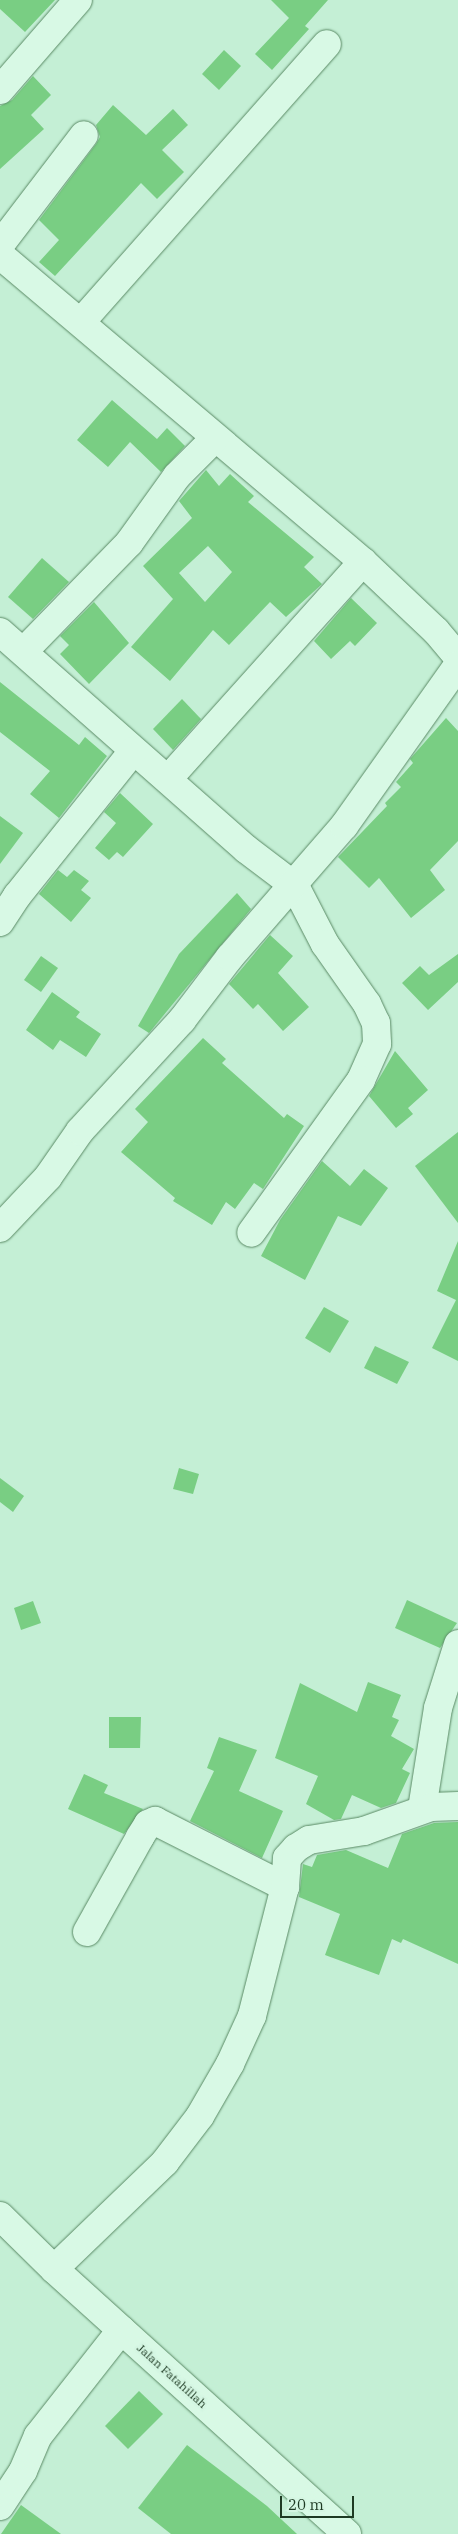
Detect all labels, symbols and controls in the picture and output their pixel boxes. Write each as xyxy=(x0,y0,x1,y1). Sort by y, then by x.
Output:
street label: Jalan Fatahillah xyxy=(134,2341,210,2411)
scale bar xyxy=(283,2486,357,2518)
text: 20 m xyxy=(288,2495,324,2514)

